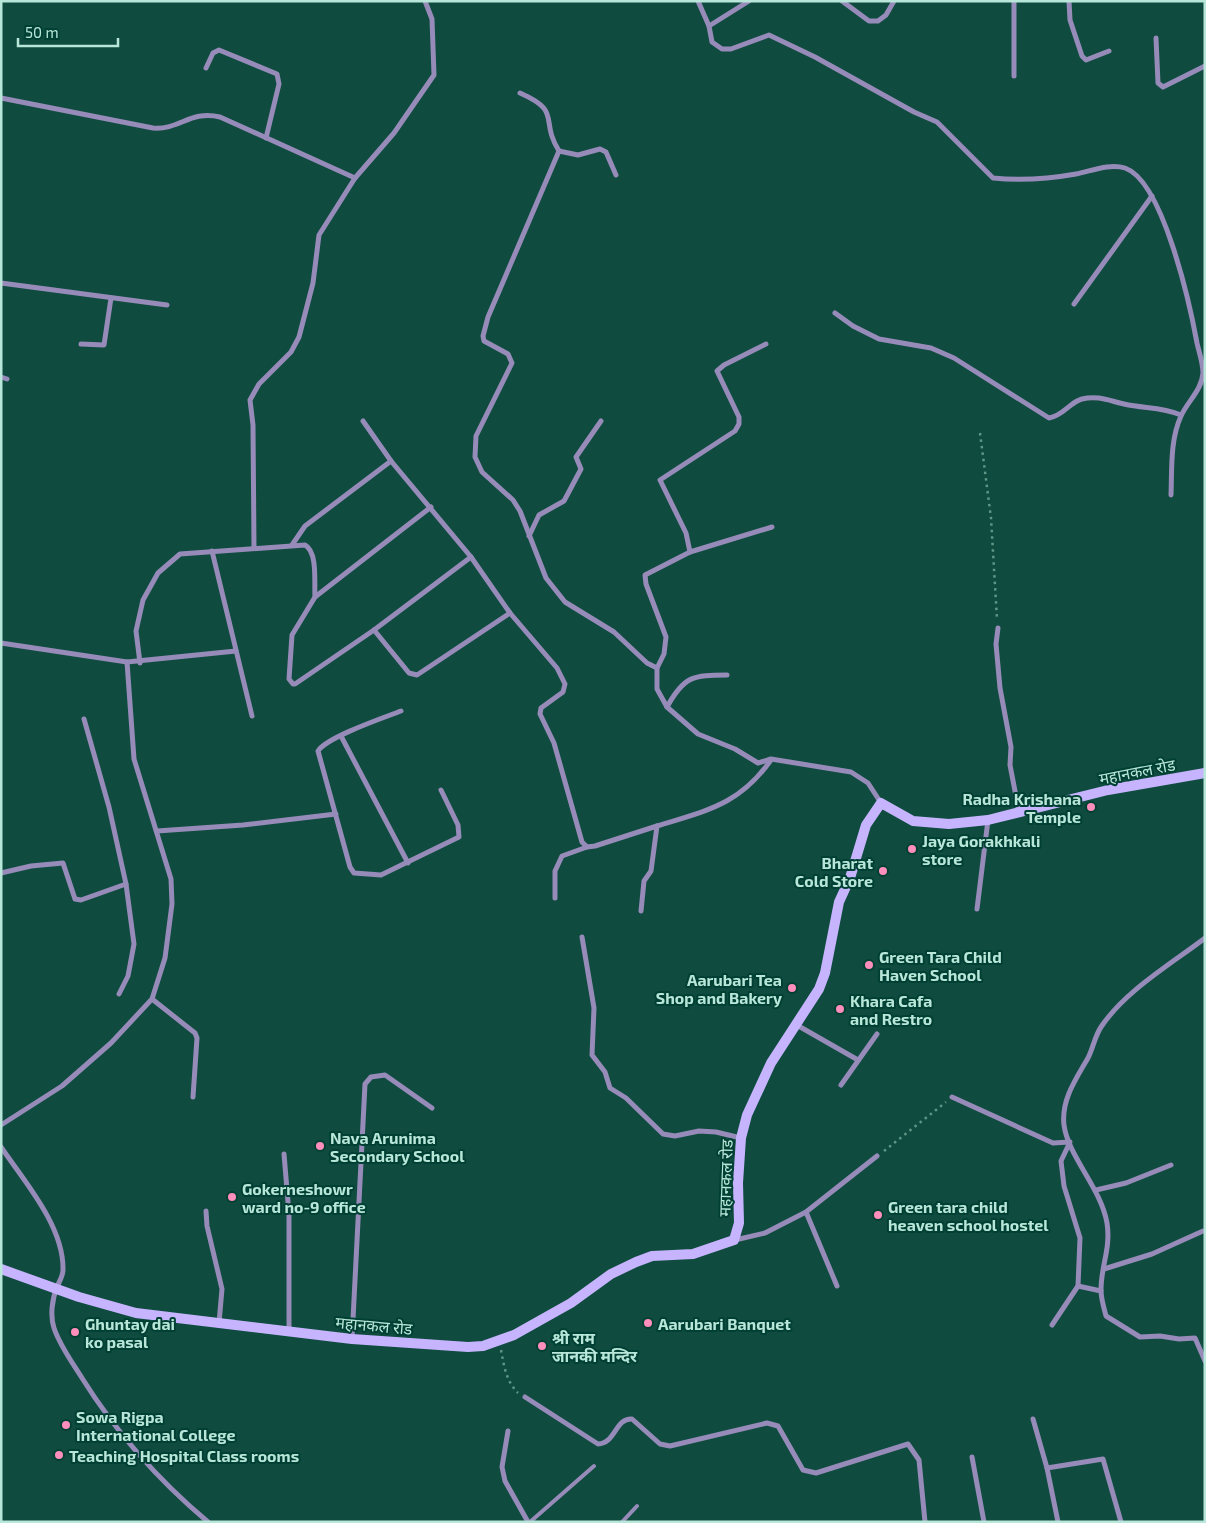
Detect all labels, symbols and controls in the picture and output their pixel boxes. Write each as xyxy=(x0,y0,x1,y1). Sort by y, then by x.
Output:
scale bar xyxy=(18,15,118,47)
text: 50 m xyxy=(25,23,59,41)
street label: महानकल रोड xyxy=(1097,754,1177,788)
place label: Radha Krishana Temple xyxy=(962,789,1081,826)
marker: Radha Krishana Temple xyxy=(1085,801,1097,813)
place label: Jaya Gorakhkali store xyxy=(922,831,1041,868)
marker: Jaya Gorakhkali store xyxy=(906,843,918,855)
place label: Bharat Cold Store xyxy=(795,853,873,890)
marker: Bharat Cold Store xyxy=(877,865,889,877)
place label: Green Tara Child Haven School xyxy=(879,947,1002,984)
marker: Green Tara Child Haven School xyxy=(863,959,875,971)
place label: Aarubari Tea Shop and Bakery xyxy=(656,970,782,1008)
marker: Aarubari Tea Shop and Bakery xyxy=(786,982,798,994)
place label: Khara Cafa and Restro xyxy=(850,991,932,1028)
marker: Khara Cafa and Restro xyxy=(834,1003,846,1015)
place label: Nava Arunima Secondary School xyxy=(330,1128,465,1166)
street label: महानकल रोड xyxy=(714,1139,736,1217)
marker: Nava Arunima Secondary School xyxy=(314,1140,326,1152)
place label: Gokerneshowr ward no-9 office xyxy=(242,1179,366,1216)
marker: Gokerneshowr ward no-9 office xyxy=(226,1191,238,1203)
place label: Green tara child heaven school hostel xyxy=(888,1197,1049,1234)
marker: Green tara child heaven school hostel xyxy=(872,1209,884,1221)
street label: महानकल रोड xyxy=(335,1312,414,1338)
place label: Ghuntay dai ko pasal xyxy=(85,1314,175,1351)
place label: Aarubari Banquet xyxy=(658,1314,791,1333)
marker: Aarubari Banquet xyxy=(642,1317,654,1329)
marker: Ghuntay dai ko pasal xyxy=(69,1326,81,1338)
place label: श्री राम जानकी मन्दिर xyxy=(552,1328,638,1365)
marker: श्री राम जानकी मन्दिर xyxy=(536,1340,548,1352)
place label: Sowa Rigpa International College xyxy=(76,1407,236,1444)
marker: Sowa Rigpa International College xyxy=(60,1419,72,1431)
place label: Teaching Hospital Class rooms xyxy=(69,1446,299,1465)
marker: Teaching Hospital Class rooms xyxy=(53,1449,65,1461)

